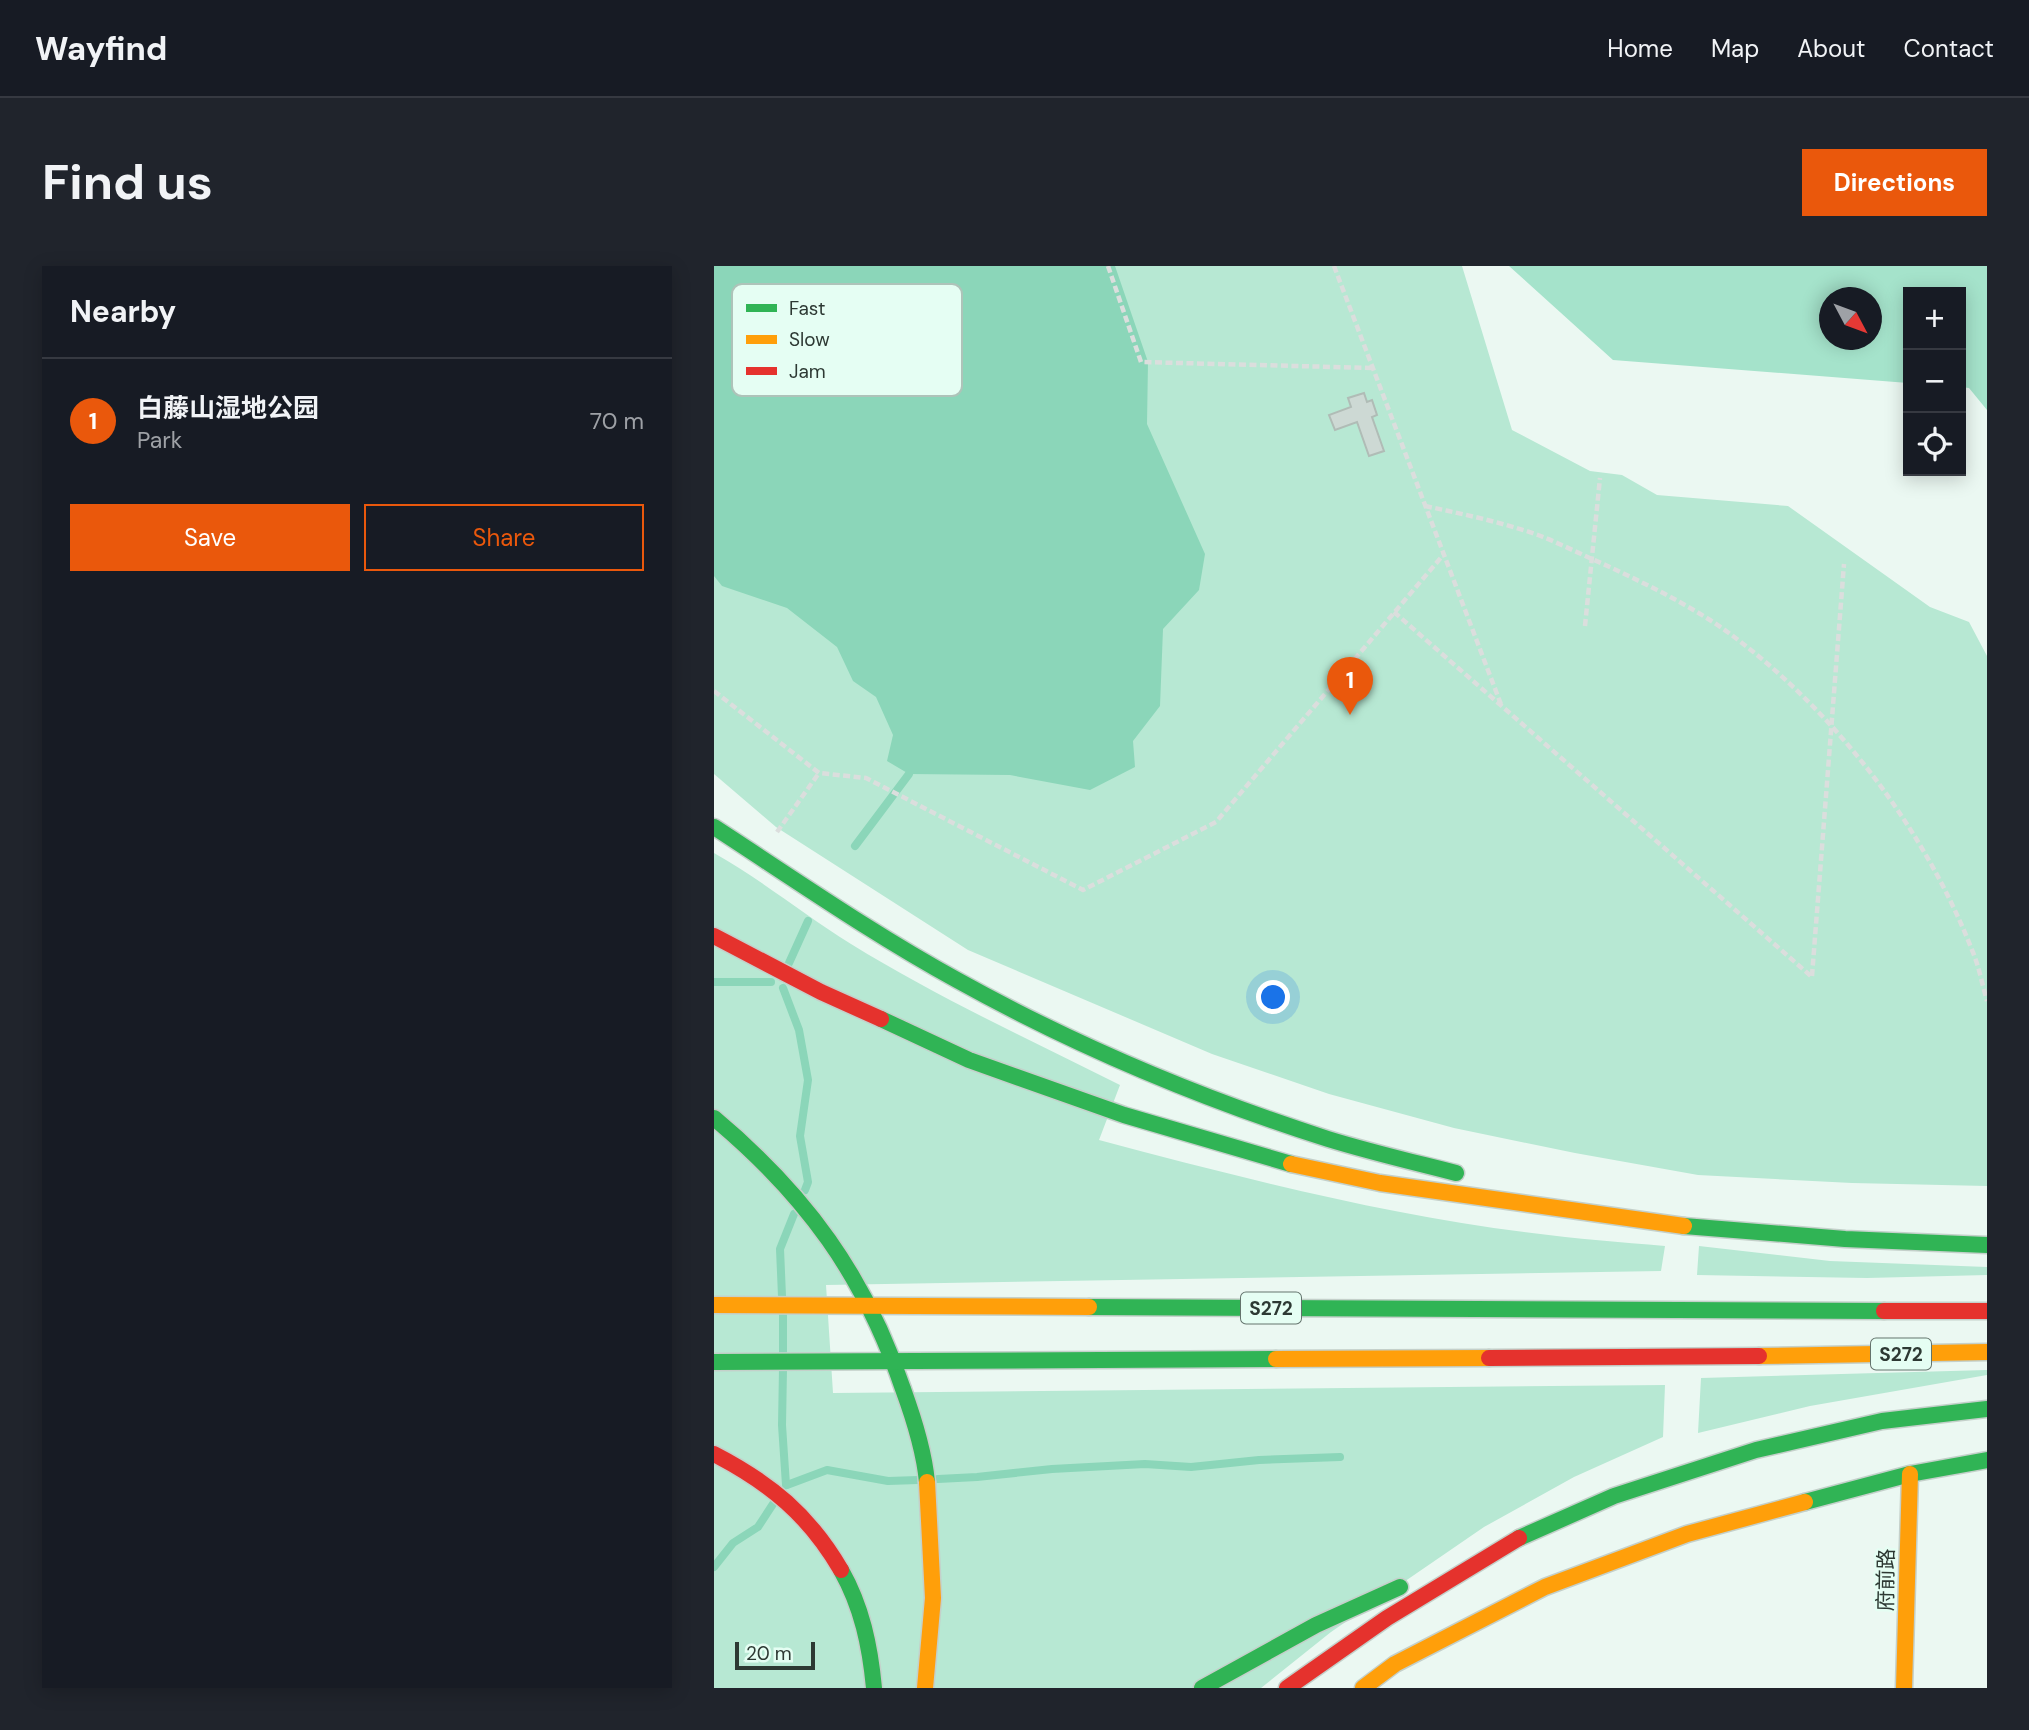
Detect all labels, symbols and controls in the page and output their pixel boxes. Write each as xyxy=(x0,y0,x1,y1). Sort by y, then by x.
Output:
text: Wayfind xyxy=(35,27,167,70)
text: Home xyxy=(1607,33,1673,64)
text: Map xyxy=(1711,33,1759,64)
text: About xyxy=(1797,33,1866,64)
text: Contact xyxy=(1904,33,1994,64)
button: Directions xyxy=(1802,149,1987,216)
text: Find us xyxy=(42,150,213,214)
legend xyxy=(732,284,962,396)
north arrow xyxy=(1819,287,1882,350)
map controls xyxy=(1903,287,1966,476)
button: + xyxy=(1903,287,1966,350)
text: Nearby xyxy=(70,292,176,331)
text: Fast xyxy=(789,296,825,321)
text: Slow xyxy=(789,327,830,352)
button: − xyxy=(1903,350,1966,413)
text: Jam xyxy=(789,359,826,384)
text: 白藤山湿地公园 xyxy=(137,391,319,425)
text: 1 xyxy=(89,406,97,436)
text: 70 m xyxy=(590,406,644,436)
button: locate xyxy=(1903,413,1966,476)
text: Park xyxy=(137,425,182,455)
button: Save xyxy=(70,504,350,571)
button: Share xyxy=(364,504,644,571)
pin: 1 xyxy=(1327,657,1373,715)
your location xyxy=(1256,980,1290,1014)
road number: S272 xyxy=(1241,1292,1301,1324)
road number: S272 xyxy=(1871,1338,1931,1370)
street label: 府前路 xyxy=(1871,1548,1901,1612)
scale bar xyxy=(735,1639,816,1671)
text: 20 m xyxy=(746,1641,792,1666)

